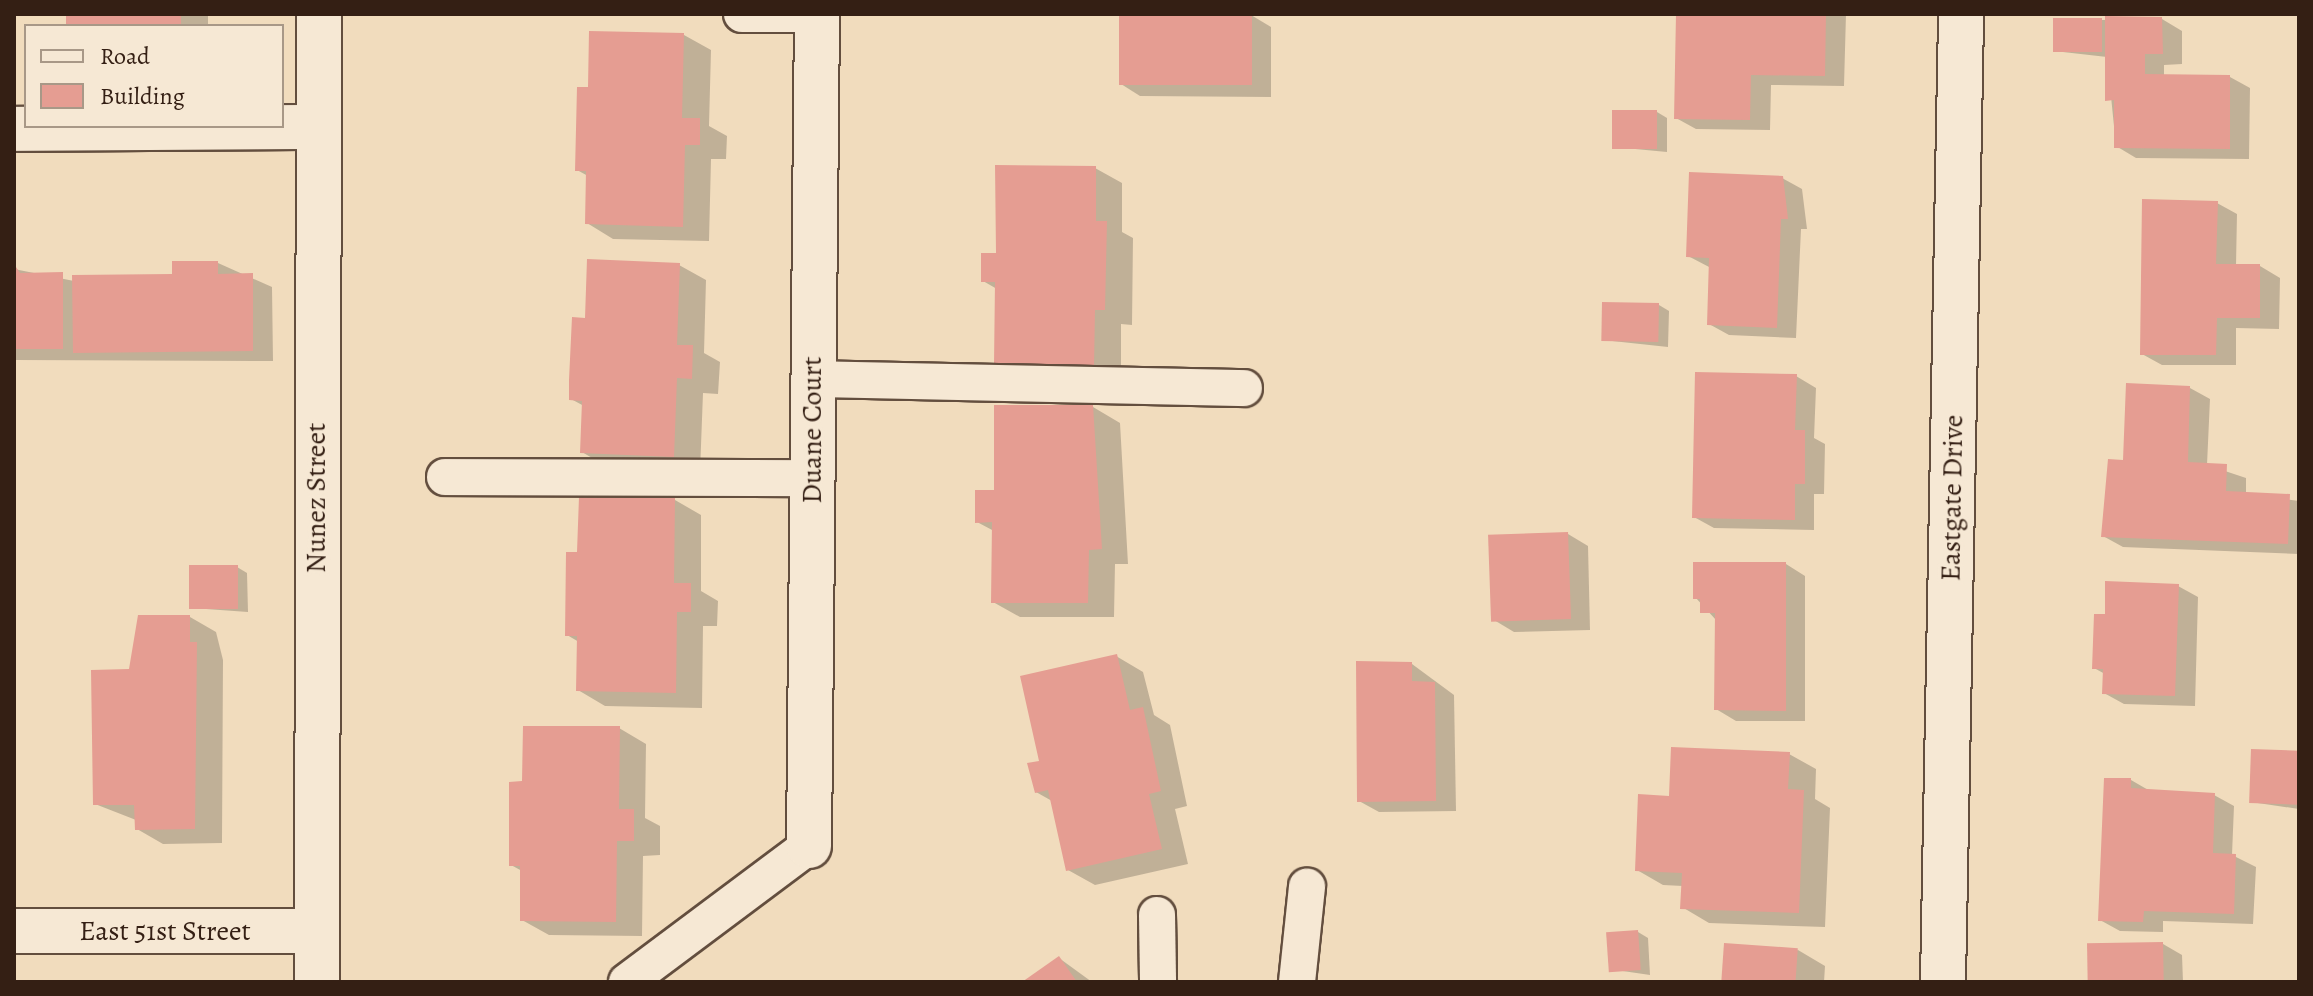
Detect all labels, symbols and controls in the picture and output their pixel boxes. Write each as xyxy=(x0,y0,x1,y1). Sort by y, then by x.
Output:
legend xyxy=(24,24,284,128)
text: Road xyxy=(100,40,150,72)
text: Building xyxy=(100,80,185,112)
street label: Duane Court xyxy=(795,356,829,504)
street label: Eastgate Drive xyxy=(1934,415,1970,581)
street label: Nunez Street xyxy=(299,423,333,573)
street label: East 51st Street xyxy=(79,914,251,948)

